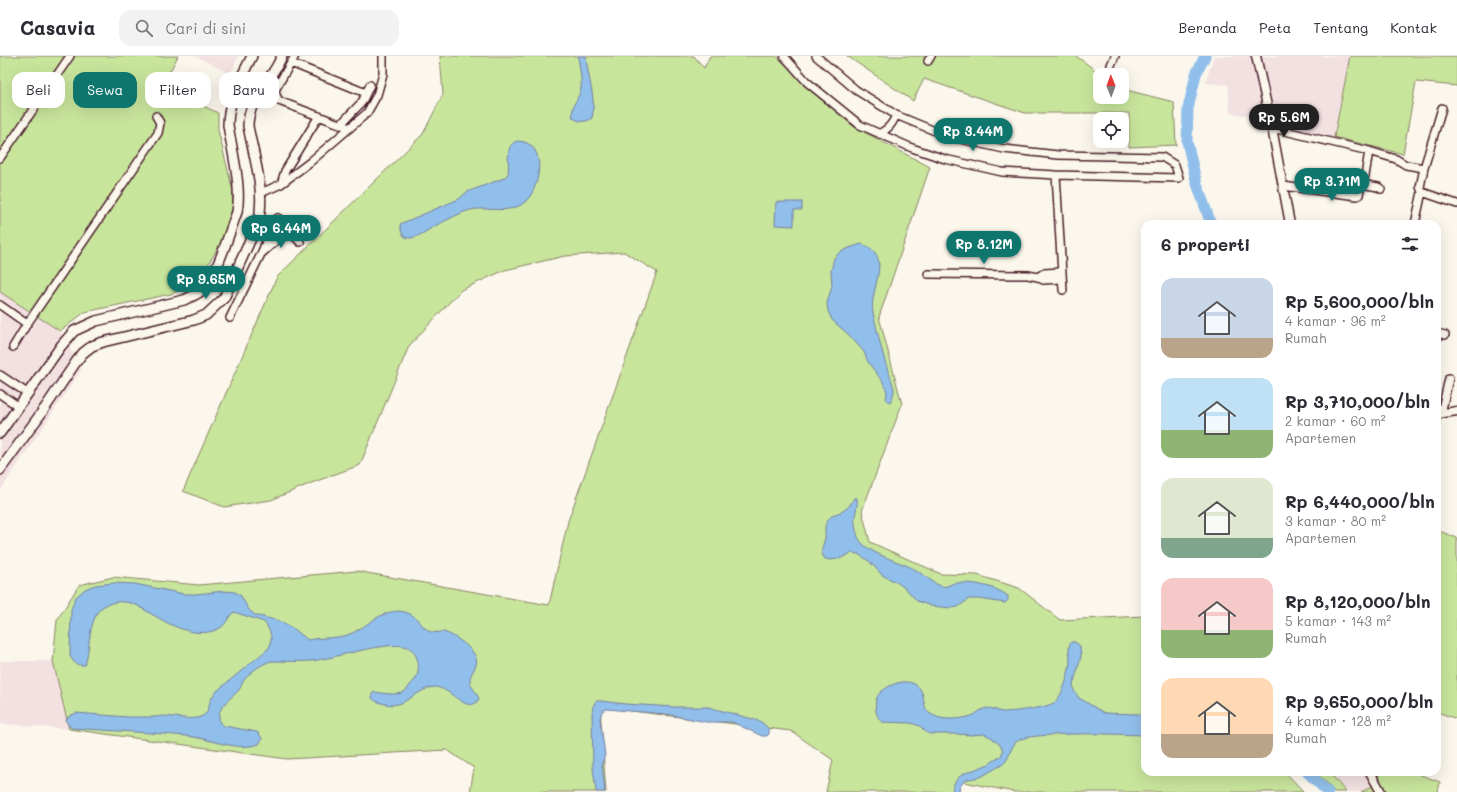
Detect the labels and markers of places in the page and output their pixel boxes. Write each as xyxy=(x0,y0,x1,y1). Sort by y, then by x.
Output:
pin: Rp 5.6M xyxy=(1247,104,1321,138)
pin: Rp 3.44M xyxy=(932,118,1014,152)
pin: Rp 3.71M xyxy=(1291,168,1373,202)
pin: Rp 6.44M xyxy=(240,215,322,249)
pin: Rp 8.12M xyxy=(943,231,1025,265)
pin: Rp 9.65M xyxy=(165,266,247,300)

